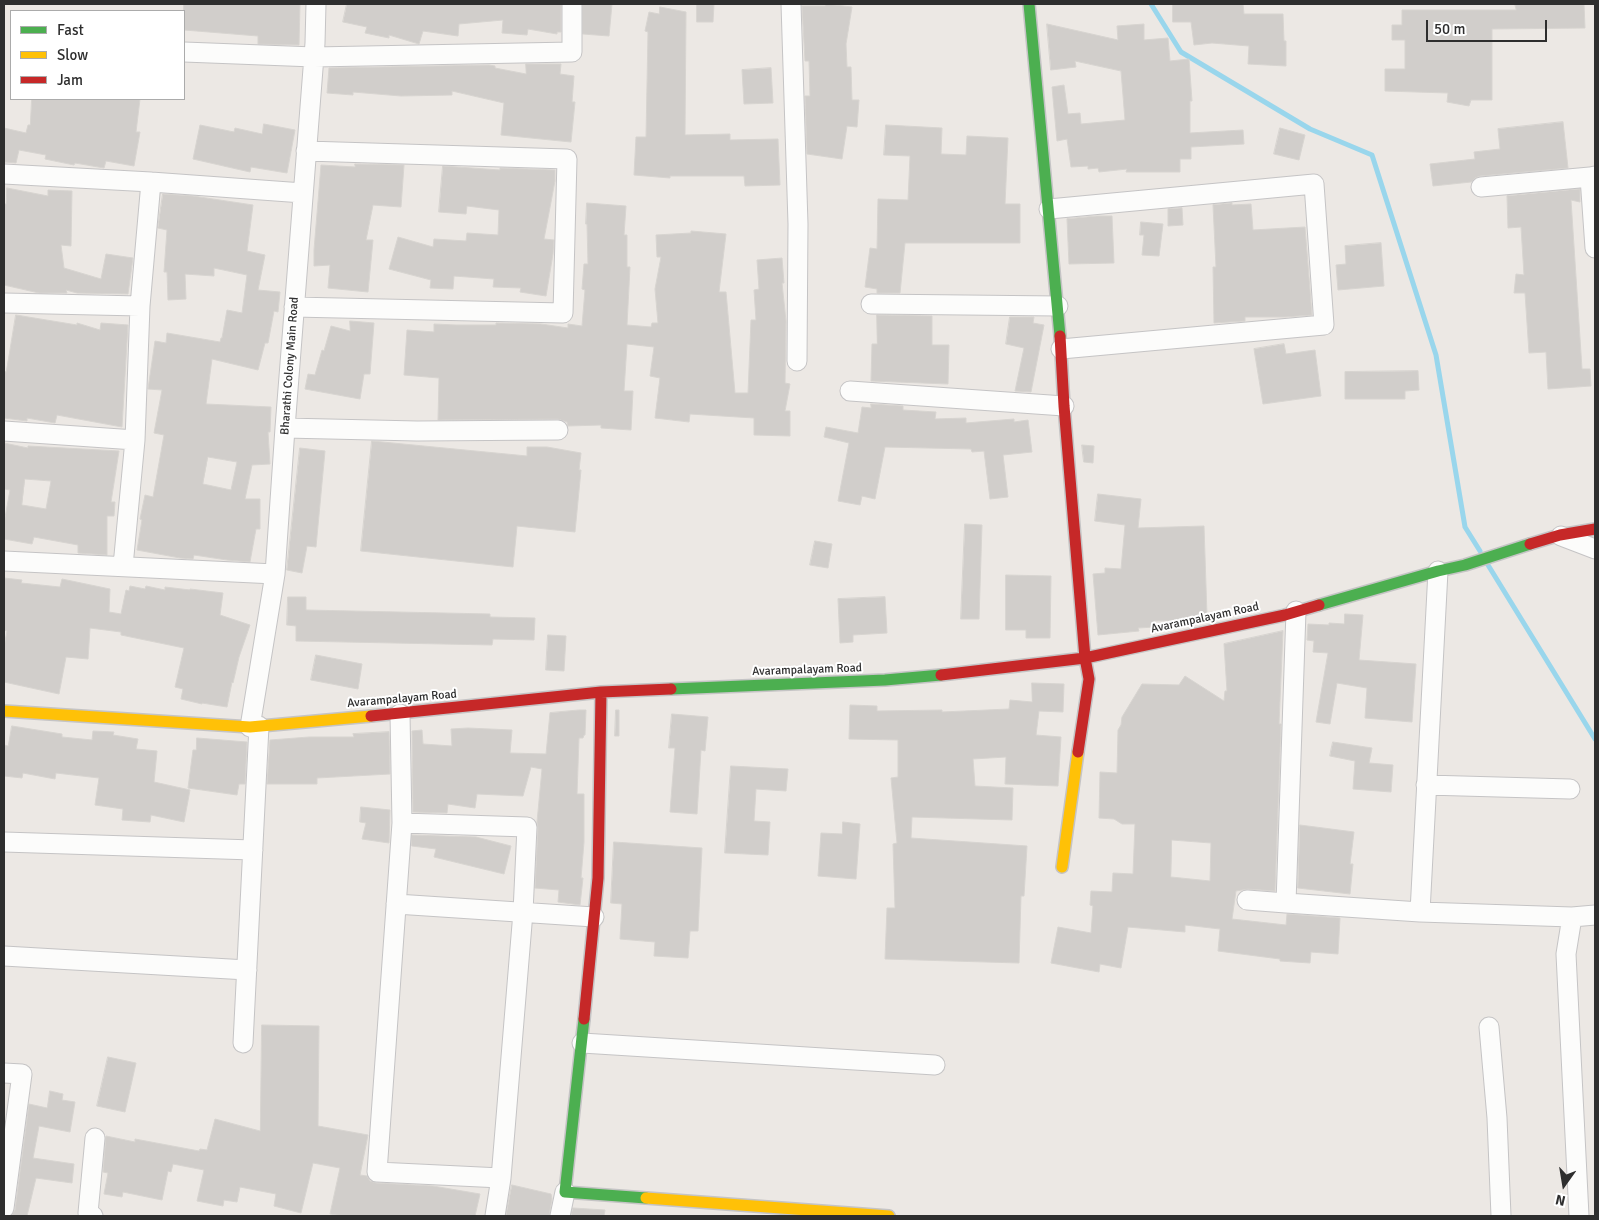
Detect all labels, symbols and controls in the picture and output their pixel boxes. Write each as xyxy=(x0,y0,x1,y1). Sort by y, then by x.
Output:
legend xyxy=(10,10,185,100)
scale bar xyxy=(1429,10,1550,42)
text: 50 m xyxy=(1434,20,1465,38)
text: Fast xyxy=(57,21,84,39)
text: Slow xyxy=(57,46,88,64)
text: Jam xyxy=(57,71,83,89)
street label: Bharathi Colony Main Road xyxy=(278,296,302,436)
street label: Avarampalayam Road xyxy=(1150,600,1260,636)
street label: Avarampalayam Road xyxy=(752,661,862,679)
street label: Avarampalayam Road xyxy=(347,687,457,711)
north arrow xyxy=(1539,1160,1589,1210)
text: N xyxy=(1554,1191,1567,1209)

